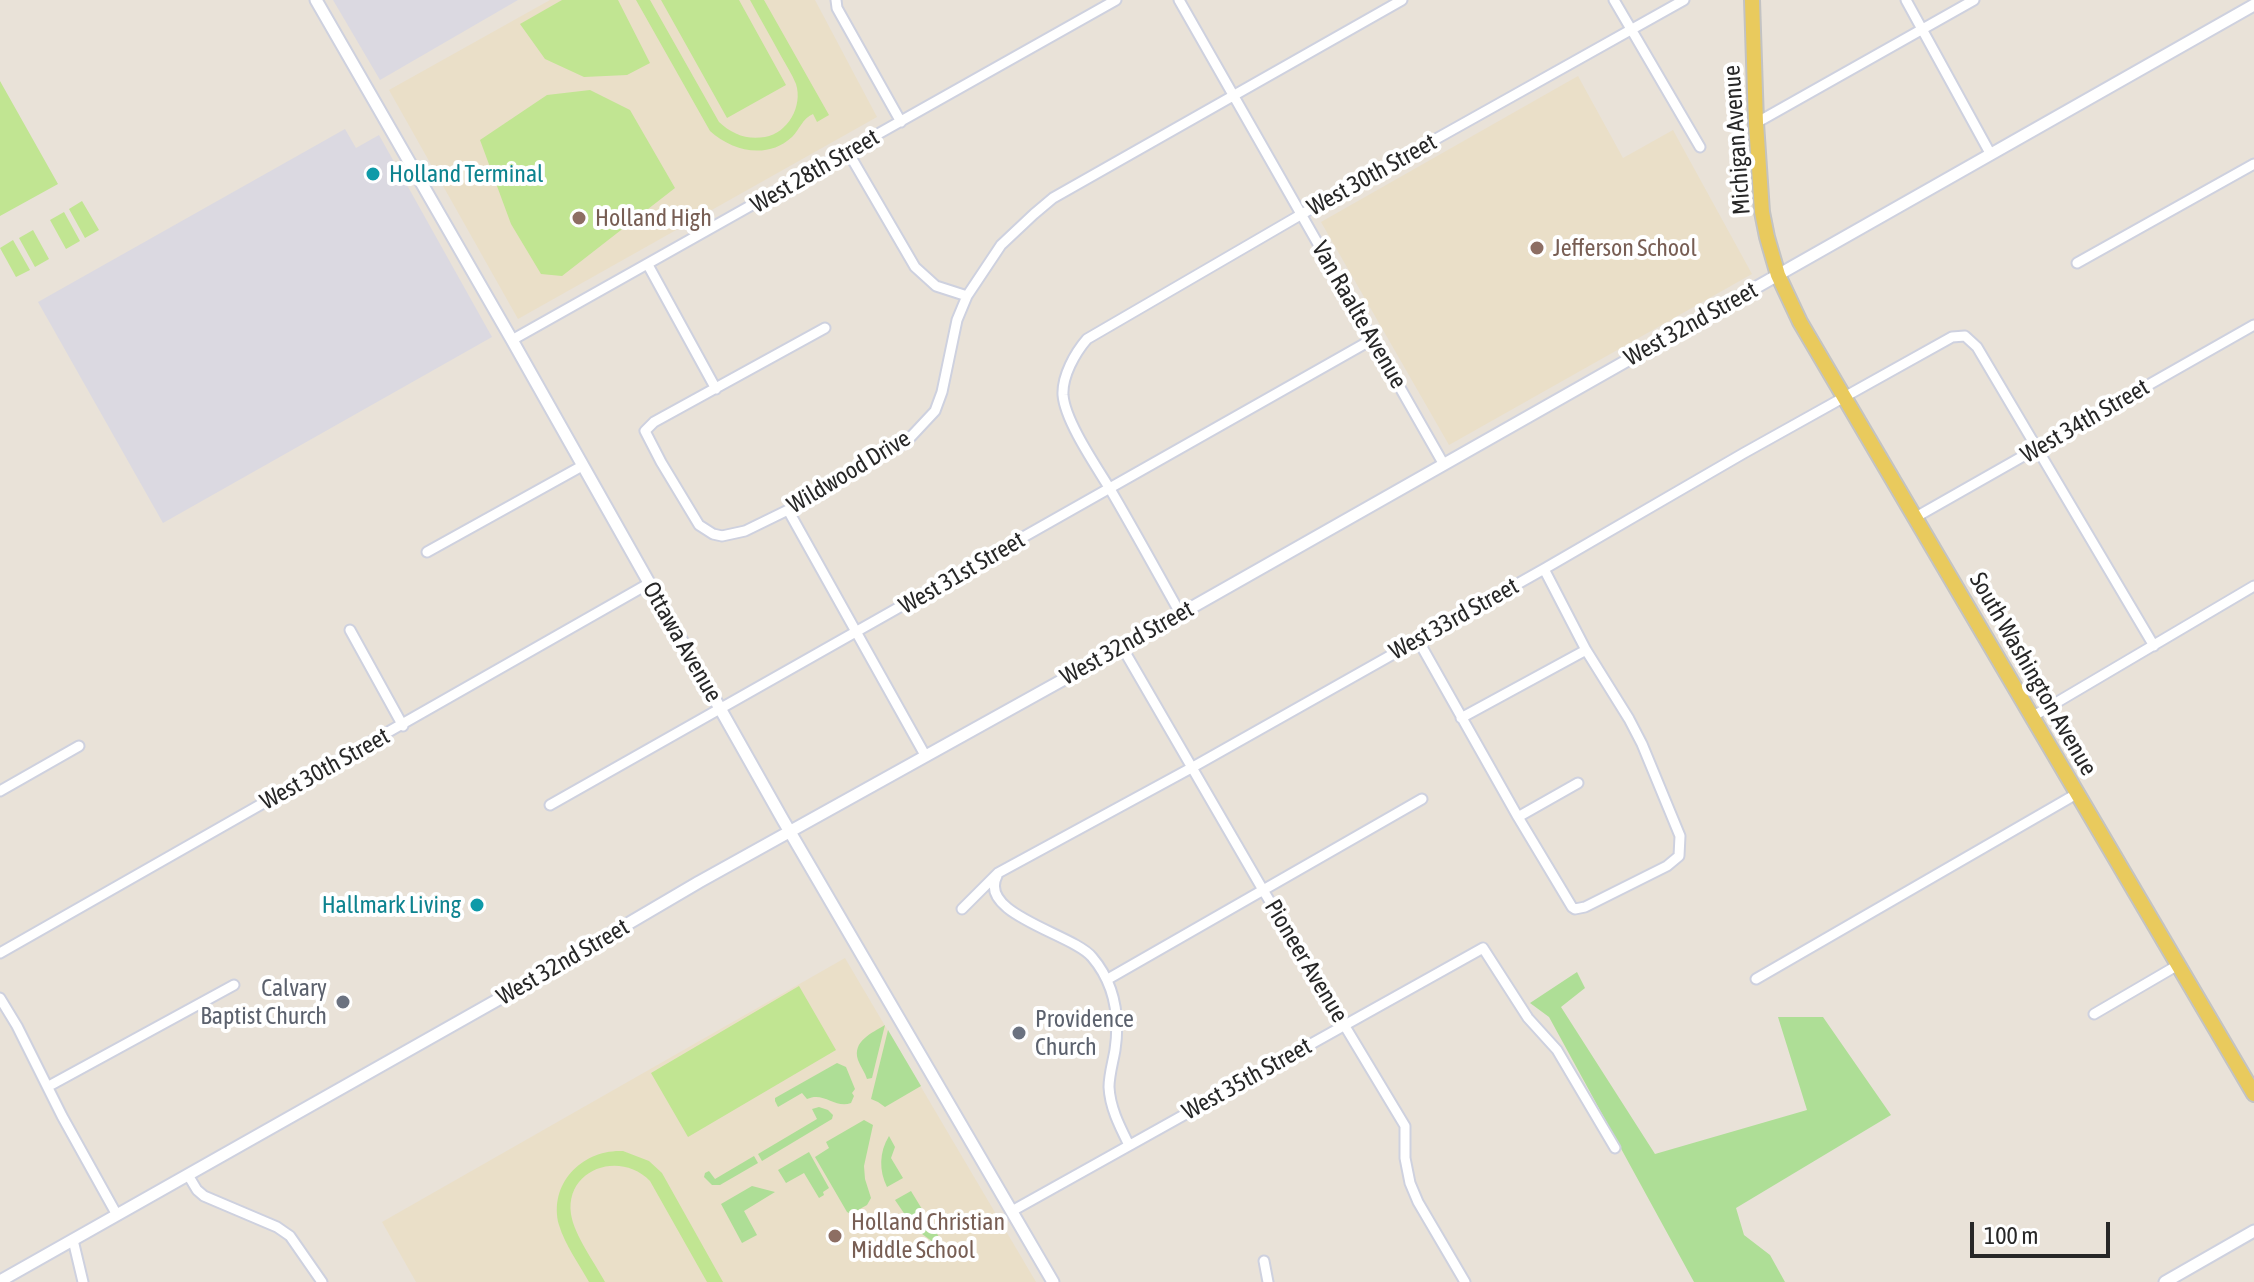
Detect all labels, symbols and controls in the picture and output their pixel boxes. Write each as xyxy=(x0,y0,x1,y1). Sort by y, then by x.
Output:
street label: Michigan Avenue xyxy=(1717,64,1757,216)
street label: West 28th Street xyxy=(746,123,884,219)
street label: West 30th Street xyxy=(1302,128,1442,222)
place label: Holland Terminal xyxy=(389,160,543,188)
marker: Holland Terminal xyxy=(364,165,382,183)
place label: Holland High xyxy=(595,204,712,232)
marker: Holland High xyxy=(570,209,588,227)
place label: Jefferson School xyxy=(1553,234,1697,262)
street label: Van Raalte Avenue xyxy=(1305,236,1413,394)
marker: Jefferson School xyxy=(1528,239,1546,257)
street label: West 32nd Street xyxy=(1619,276,1763,372)
street label: West 34th Street xyxy=(2016,373,2154,469)
street label: Wildwood Drive xyxy=(782,424,916,520)
street label: West 31st Street xyxy=(894,525,1030,621)
street label: South Washington Avenue xyxy=(1963,567,2103,781)
street label: West 33rd Street xyxy=(1384,572,1524,666)
street label: Ottawa Avenue xyxy=(636,577,728,707)
street label: West 32nd Street xyxy=(1055,595,1199,691)
street label: West 30th Street xyxy=(255,722,395,816)
place label: Hallmark Living xyxy=(322,891,461,919)
street label: Pioneer Avenue xyxy=(1258,894,1354,1028)
marker: Hallmark Living xyxy=(468,896,486,914)
street label: West 32nd Street xyxy=(492,913,634,1011)
place label: Calvary Baptist Church xyxy=(200,974,327,1030)
marker: Calvary Baptist Church xyxy=(334,993,352,1011)
place label: Providence Church xyxy=(1035,1005,1134,1061)
marker: Providence Church xyxy=(1010,1024,1028,1042)
street label: West 35th Street xyxy=(1177,1032,1317,1126)
scale bar xyxy=(1974,1206,2114,1256)
place label: Holland Christian Middle School xyxy=(851,1208,1005,1264)
text: 100 m xyxy=(1984,1222,2038,1249)
marker: Holland Christian Middle School xyxy=(826,1227,844,1245)

